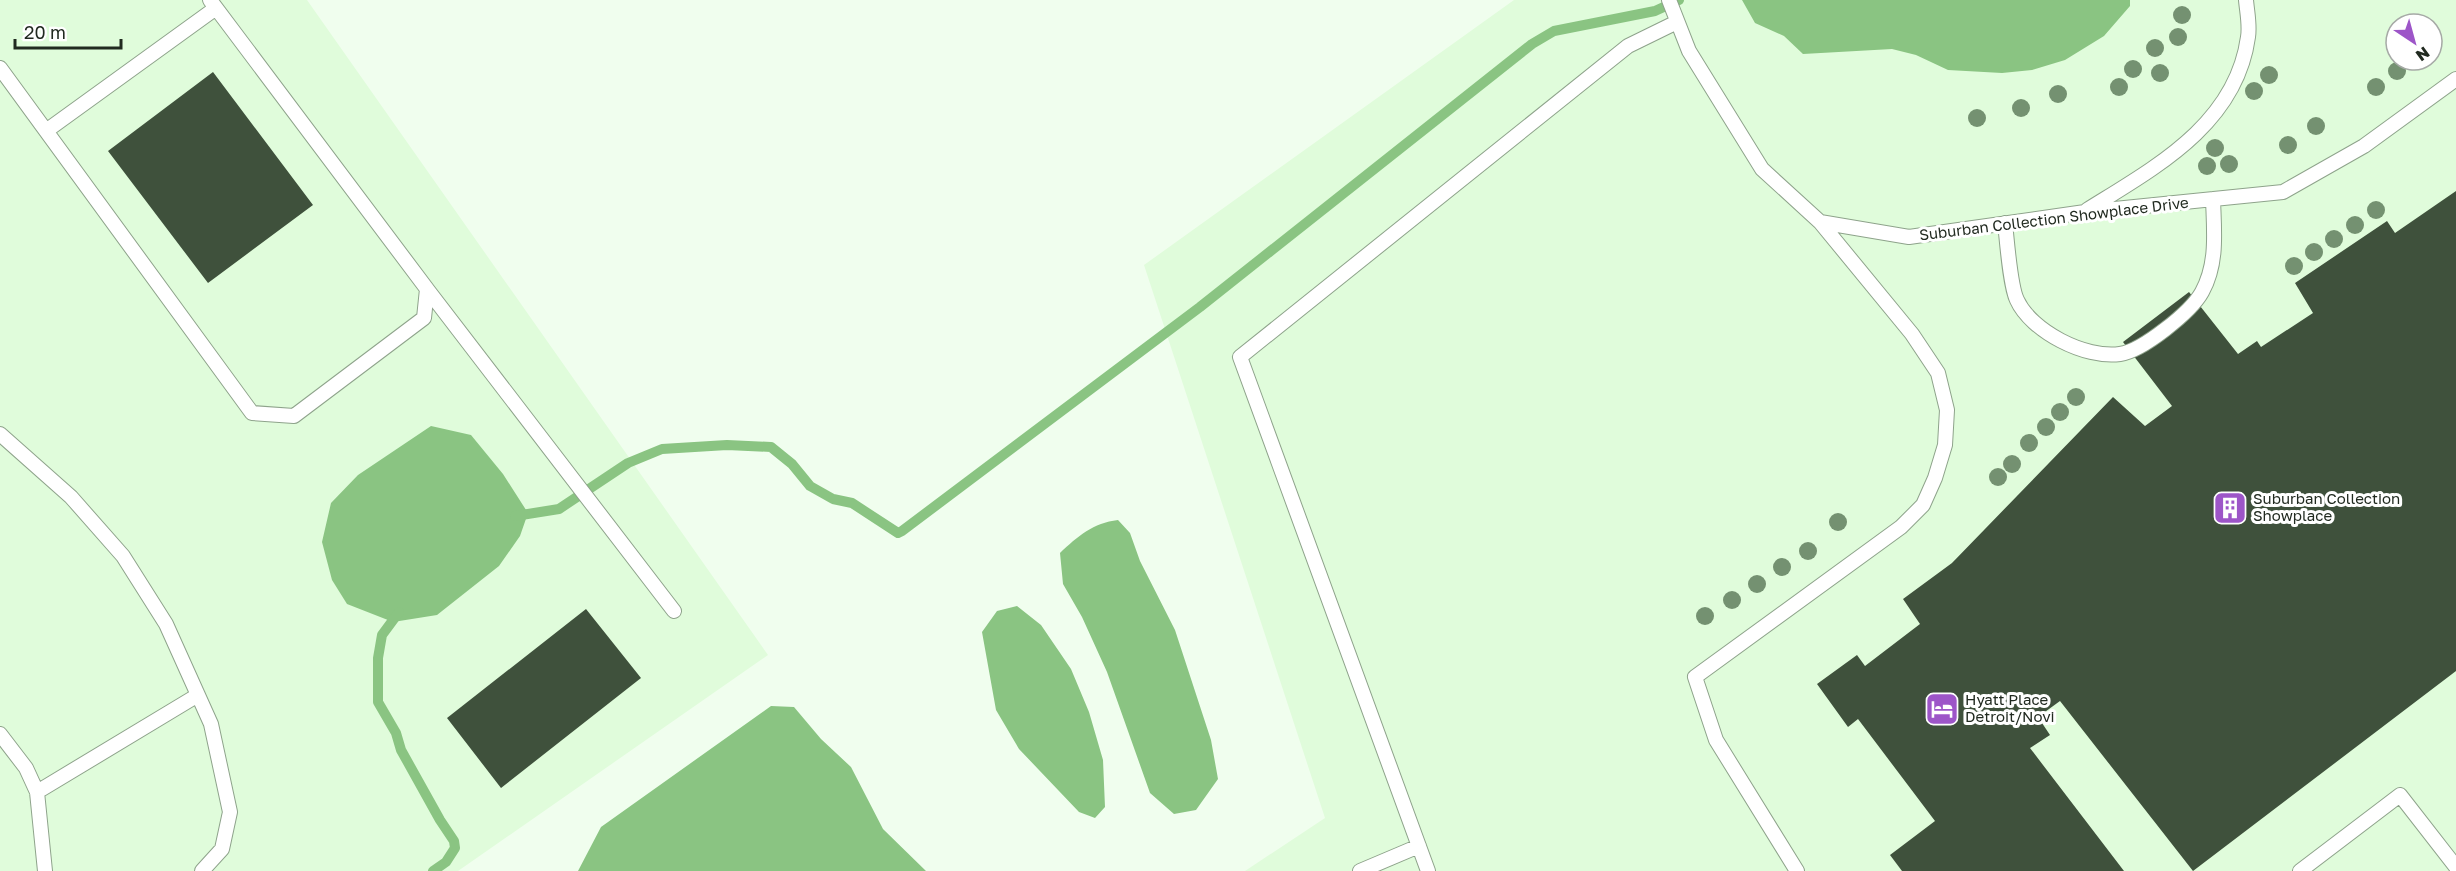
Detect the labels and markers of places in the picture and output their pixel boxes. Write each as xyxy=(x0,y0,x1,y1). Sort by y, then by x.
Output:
place label: Suburban Collection Showplace xyxy=(2253,489,2400,524)
building icon: Suburban Collection Showplace xyxy=(2212,490,2248,526)
place label: Hyatt Place Detroit/Novi xyxy=(1965,690,2055,725)
hotel icon: Hyatt Place Detroit/Novi xyxy=(1924,691,1960,727)

